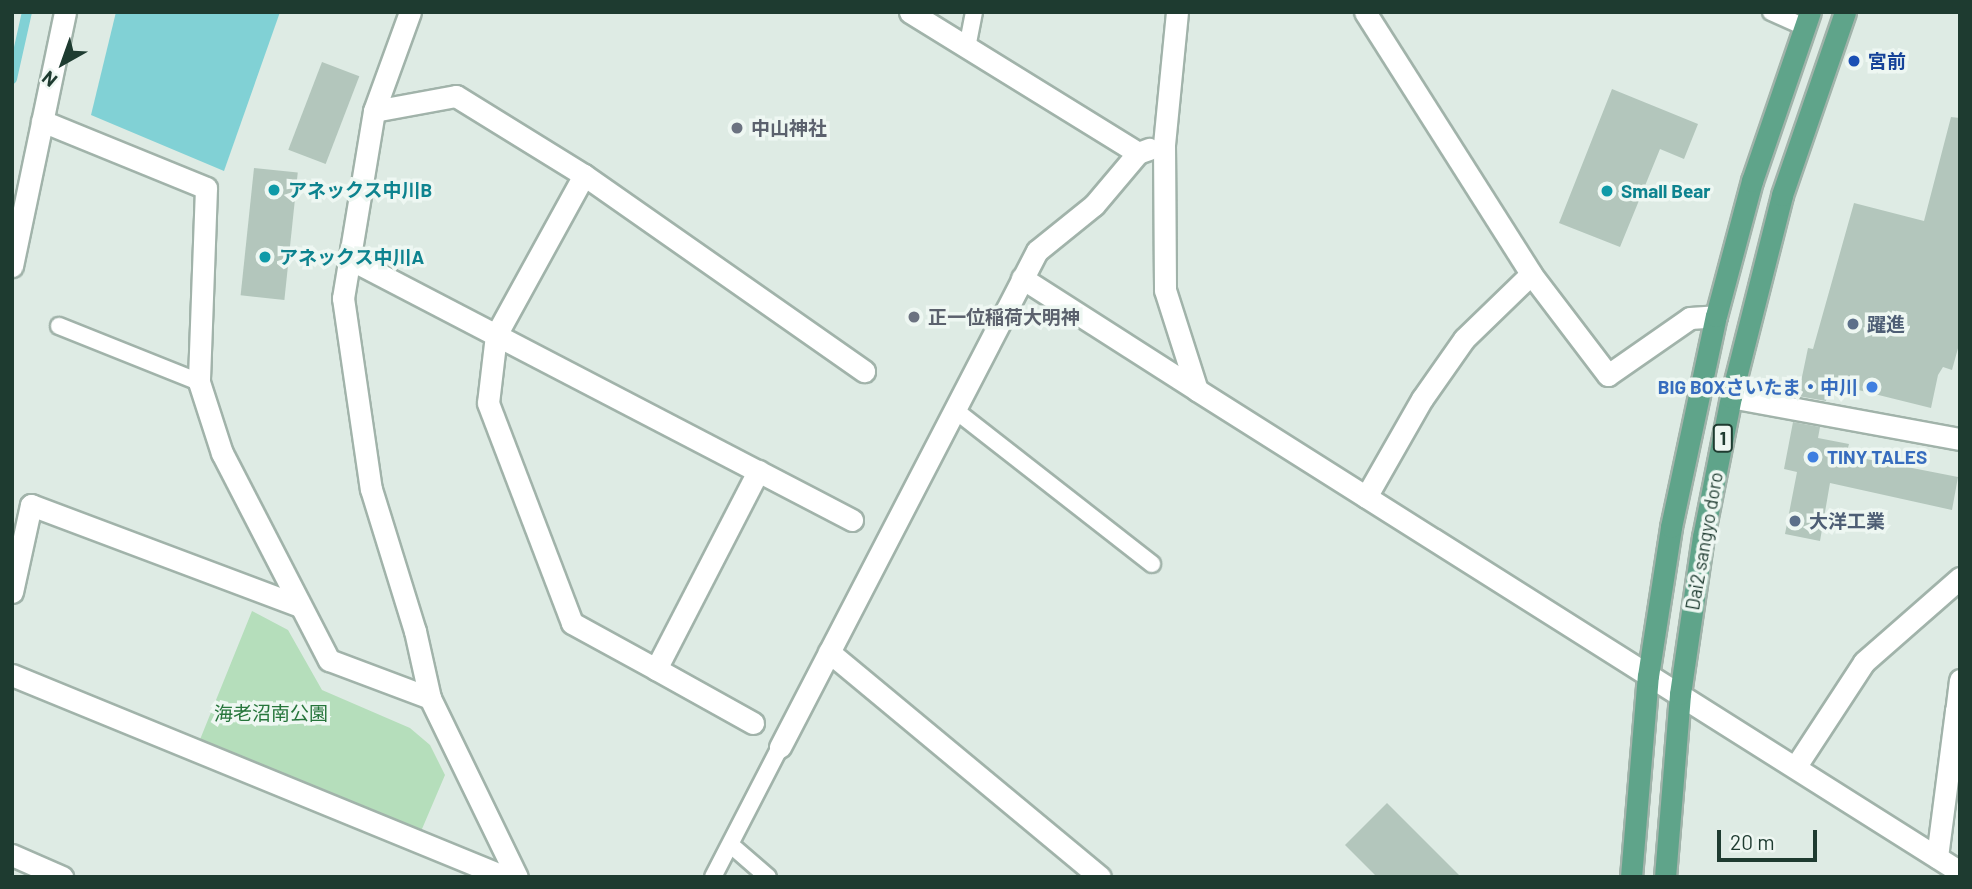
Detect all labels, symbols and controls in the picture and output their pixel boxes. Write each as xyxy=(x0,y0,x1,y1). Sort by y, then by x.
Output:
north arrow xyxy=(28,28,98,98)
place label: 宮前 xyxy=(1868,50,1906,72)
marker: 宮前 xyxy=(1846,53,1862,69)
text: N xyxy=(37,67,61,92)
place label: 中山神社 xyxy=(751,117,827,139)
marker: 中山神社 xyxy=(729,120,745,136)
place label: アネックス中川B xyxy=(288,179,433,201)
place label: Small Bear xyxy=(1621,180,1711,202)
marker: アネックス中川B xyxy=(266,182,282,198)
marker: Small Bear xyxy=(1599,183,1615,199)
place label: アネックス中川A xyxy=(279,246,425,268)
marker: アネックス中川A xyxy=(257,249,273,265)
place label: 正一位稲荷大明神 xyxy=(928,306,1080,328)
marker: 正一位稲荷大明神 xyxy=(906,309,922,325)
place label: 躍進 xyxy=(1867,313,1905,335)
marker: 躍進 xyxy=(1845,316,1861,332)
place label: BIG BOXさいたま・中川 xyxy=(1657,376,1858,398)
marker: BIG BOXさいたま・中川 xyxy=(1864,379,1880,395)
road number: 1 xyxy=(1712,424,1734,452)
place label: TINY TALES xyxy=(1827,446,1927,468)
marker: TINY TALES xyxy=(1805,449,1821,465)
street label: Dai2 sangyo doro xyxy=(1681,470,1727,612)
place label: 大洋工業 xyxy=(1809,510,1885,532)
marker: 大洋工業 xyxy=(1787,513,1803,529)
park label: 海老沼南公園 xyxy=(214,702,328,724)
scale bar xyxy=(1720,816,1820,860)
text: 20 m xyxy=(1730,829,1775,854)

